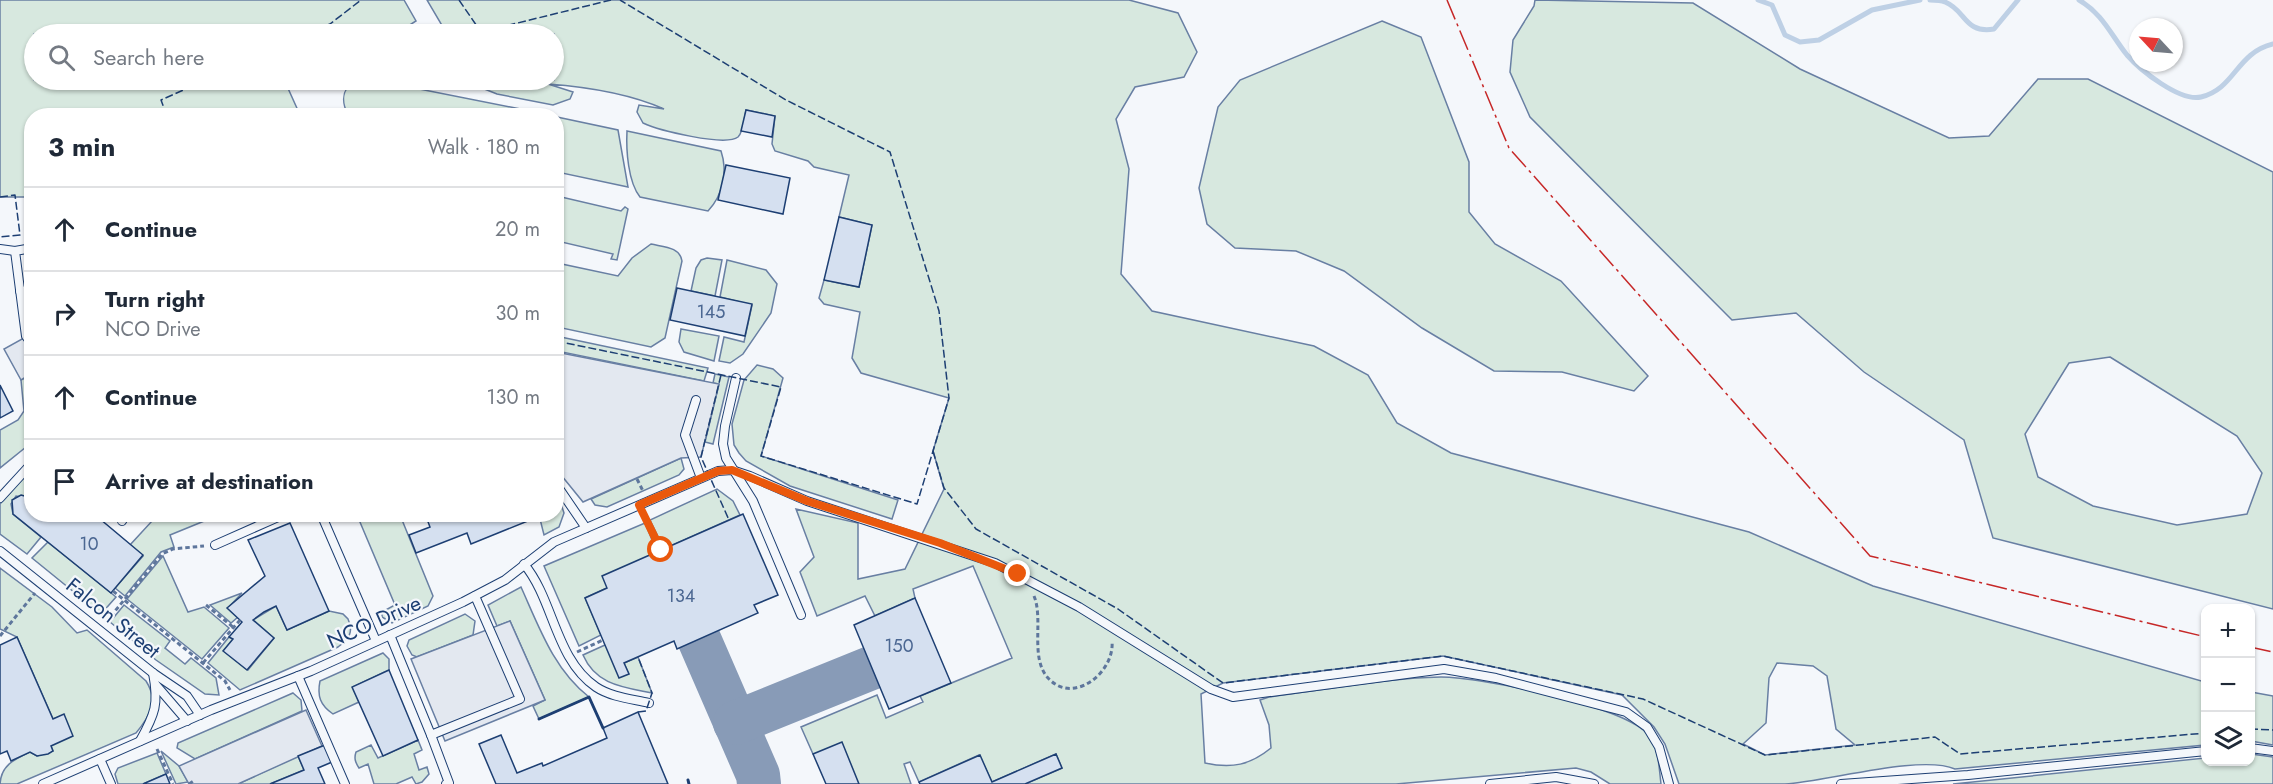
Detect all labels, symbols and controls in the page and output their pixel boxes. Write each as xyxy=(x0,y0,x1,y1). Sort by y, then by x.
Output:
north arrow xyxy=(2129,18,2183,72)
search box xyxy=(24,24,564,90)
icon: search xyxy=(45,41,78,74)
text: Search here xyxy=(93,41,204,73)
text: 3 min xyxy=(48,128,115,166)
text: Walk · 180 m xyxy=(428,133,540,162)
icon: ahead xyxy=(48,213,81,246)
text: Continue xyxy=(105,213,197,245)
text: 20 m xyxy=(495,215,540,244)
text: Turn right xyxy=(105,283,205,315)
icon: right xyxy=(48,297,81,330)
text: 30 m xyxy=(495,299,540,328)
house number: 145 xyxy=(697,299,725,325)
text: NCO Drive xyxy=(105,315,200,344)
icon: ahead xyxy=(48,381,81,414)
text: Continue xyxy=(105,381,197,413)
text: 130 m xyxy=(486,383,540,412)
icon: arrive xyxy=(48,465,81,498)
text: Arrive at destination xyxy=(105,465,314,497)
house number: 10 xyxy=(80,531,99,557)
route start xyxy=(647,536,673,562)
route end xyxy=(1004,560,1030,586)
street label: Falcon Street xyxy=(59,571,167,665)
house number: 134 xyxy=(667,583,695,609)
street label: NCO Drive xyxy=(322,588,426,656)
map controls xyxy=(2201,604,2255,766)
button: + xyxy=(2201,604,2255,658)
house number: 150 xyxy=(884,633,914,659)
button: − xyxy=(2201,658,2255,712)
button: layers xyxy=(2201,712,2255,766)

